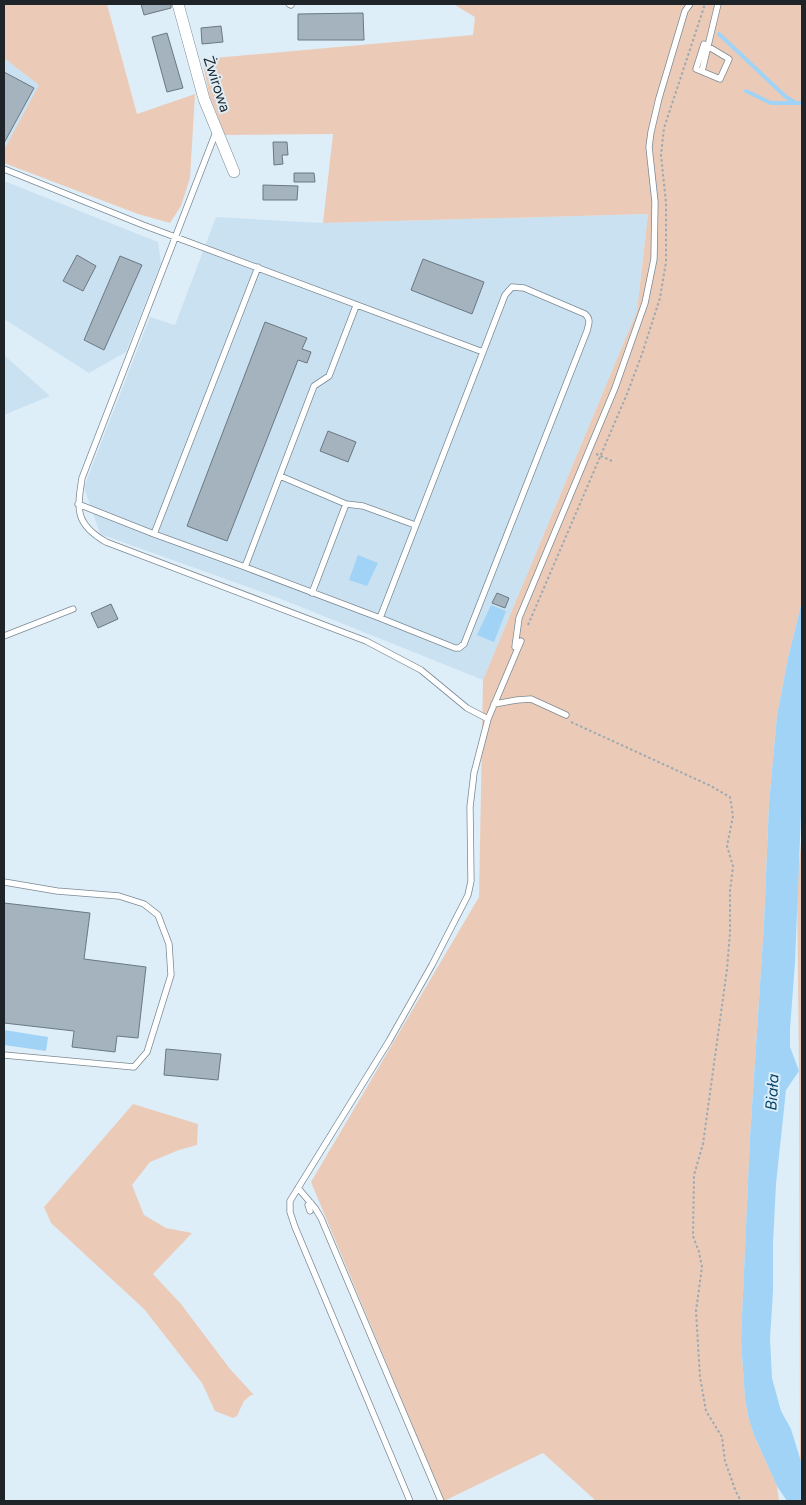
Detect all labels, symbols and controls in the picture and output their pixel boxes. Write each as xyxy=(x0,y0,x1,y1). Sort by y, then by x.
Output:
street label: Żwirowa xyxy=(200,54,234,114)
water label: Biała xyxy=(761,1073,783,1111)

